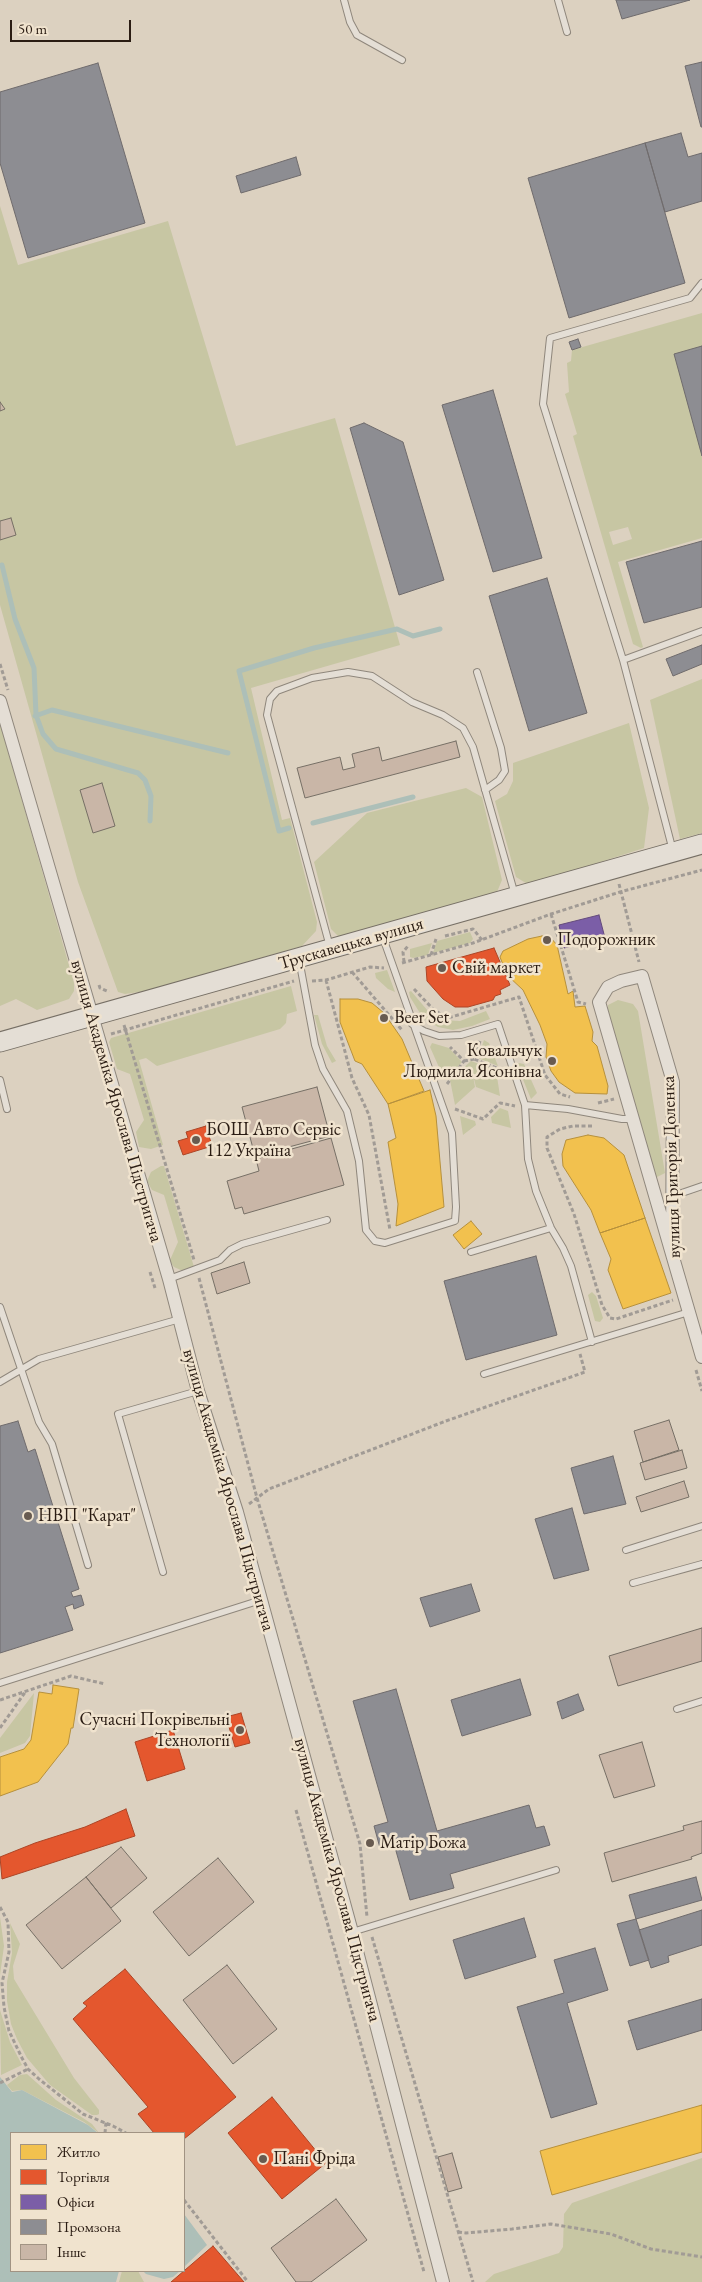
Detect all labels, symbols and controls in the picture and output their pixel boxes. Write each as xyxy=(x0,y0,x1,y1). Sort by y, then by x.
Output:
scale bar xyxy=(12,10,134,42)
text: 50 m xyxy=(18,19,47,38)
street label: Трускавецька вулиця xyxy=(276,913,426,975)
place label: Подорожник xyxy=(557,929,655,951)
marker: Подорожник xyxy=(541,934,553,946)
street label: вулиця Академіка Ярослава Підстригача xyxy=(65,957,167,1245)
place label: Свiй маркет xyxy=(452,957,540,979)
marker: Свiй маркет xyxy=(436,962,448,974)
place label: Beer Set xyxy=(394,1007,449,1029)
marker: Beer Set xyxy=(378,1012,390,1024)
place label: Ковальчук Людмила Ясонівна xyxy=(403,1040,542,1082)
marker: Ковальчук Людмила Ясонівна xyxy=(546,1055,558,1067)
street label: вулиця Григорія Доленка xyxy=(658,1075,686,1259)
place label: БОШ Авто Сервіс 112 Україна xyxy=(206,1119,341,1162)
marker: БОШ Авто Сервіс 112 Україна xyxy=(190,1134,202,1146)
street label: вулиця Академіка Ярослава Підстригача xyxy=(177,1346,279,1634)
place label: НВП "Карат" xyxy=(38,1505,136,1527)
marker: НВП "Карат" xyxy=(22,1510,34,1522)
place label: Сучасні Покрівельні Технології xyxy=(79,1709,230,1752)
marker: Сучасні Покрівельні Технології xyxy=(234,1724,246,1736)
street label: вулиця Академіка Ярослава Підстригача xyxy=(289,1736,385,2024)
place label: Матір Божа xyxy=(380,1832,466,1854)
marker: Матір Божа xyxy=(364,1837,376,1849)
legend xyxy=(10,2132,185,2272)
text: Житло xyxy=(57,2142,100,2161)
place label: Пані Фріда xyxy=(273,2148,355,2170)
marker: Пані Фріда xyxy=(257,2153,269,2165)
text: Торгівля xyxy=(57,2167,110,2186)
text: Офіси xyxy=(57,2192,95,2211)
text: Промзона xyxy=(57,2217,121,2236)
text: Інше xyxy=(57,2242,86,2261)

